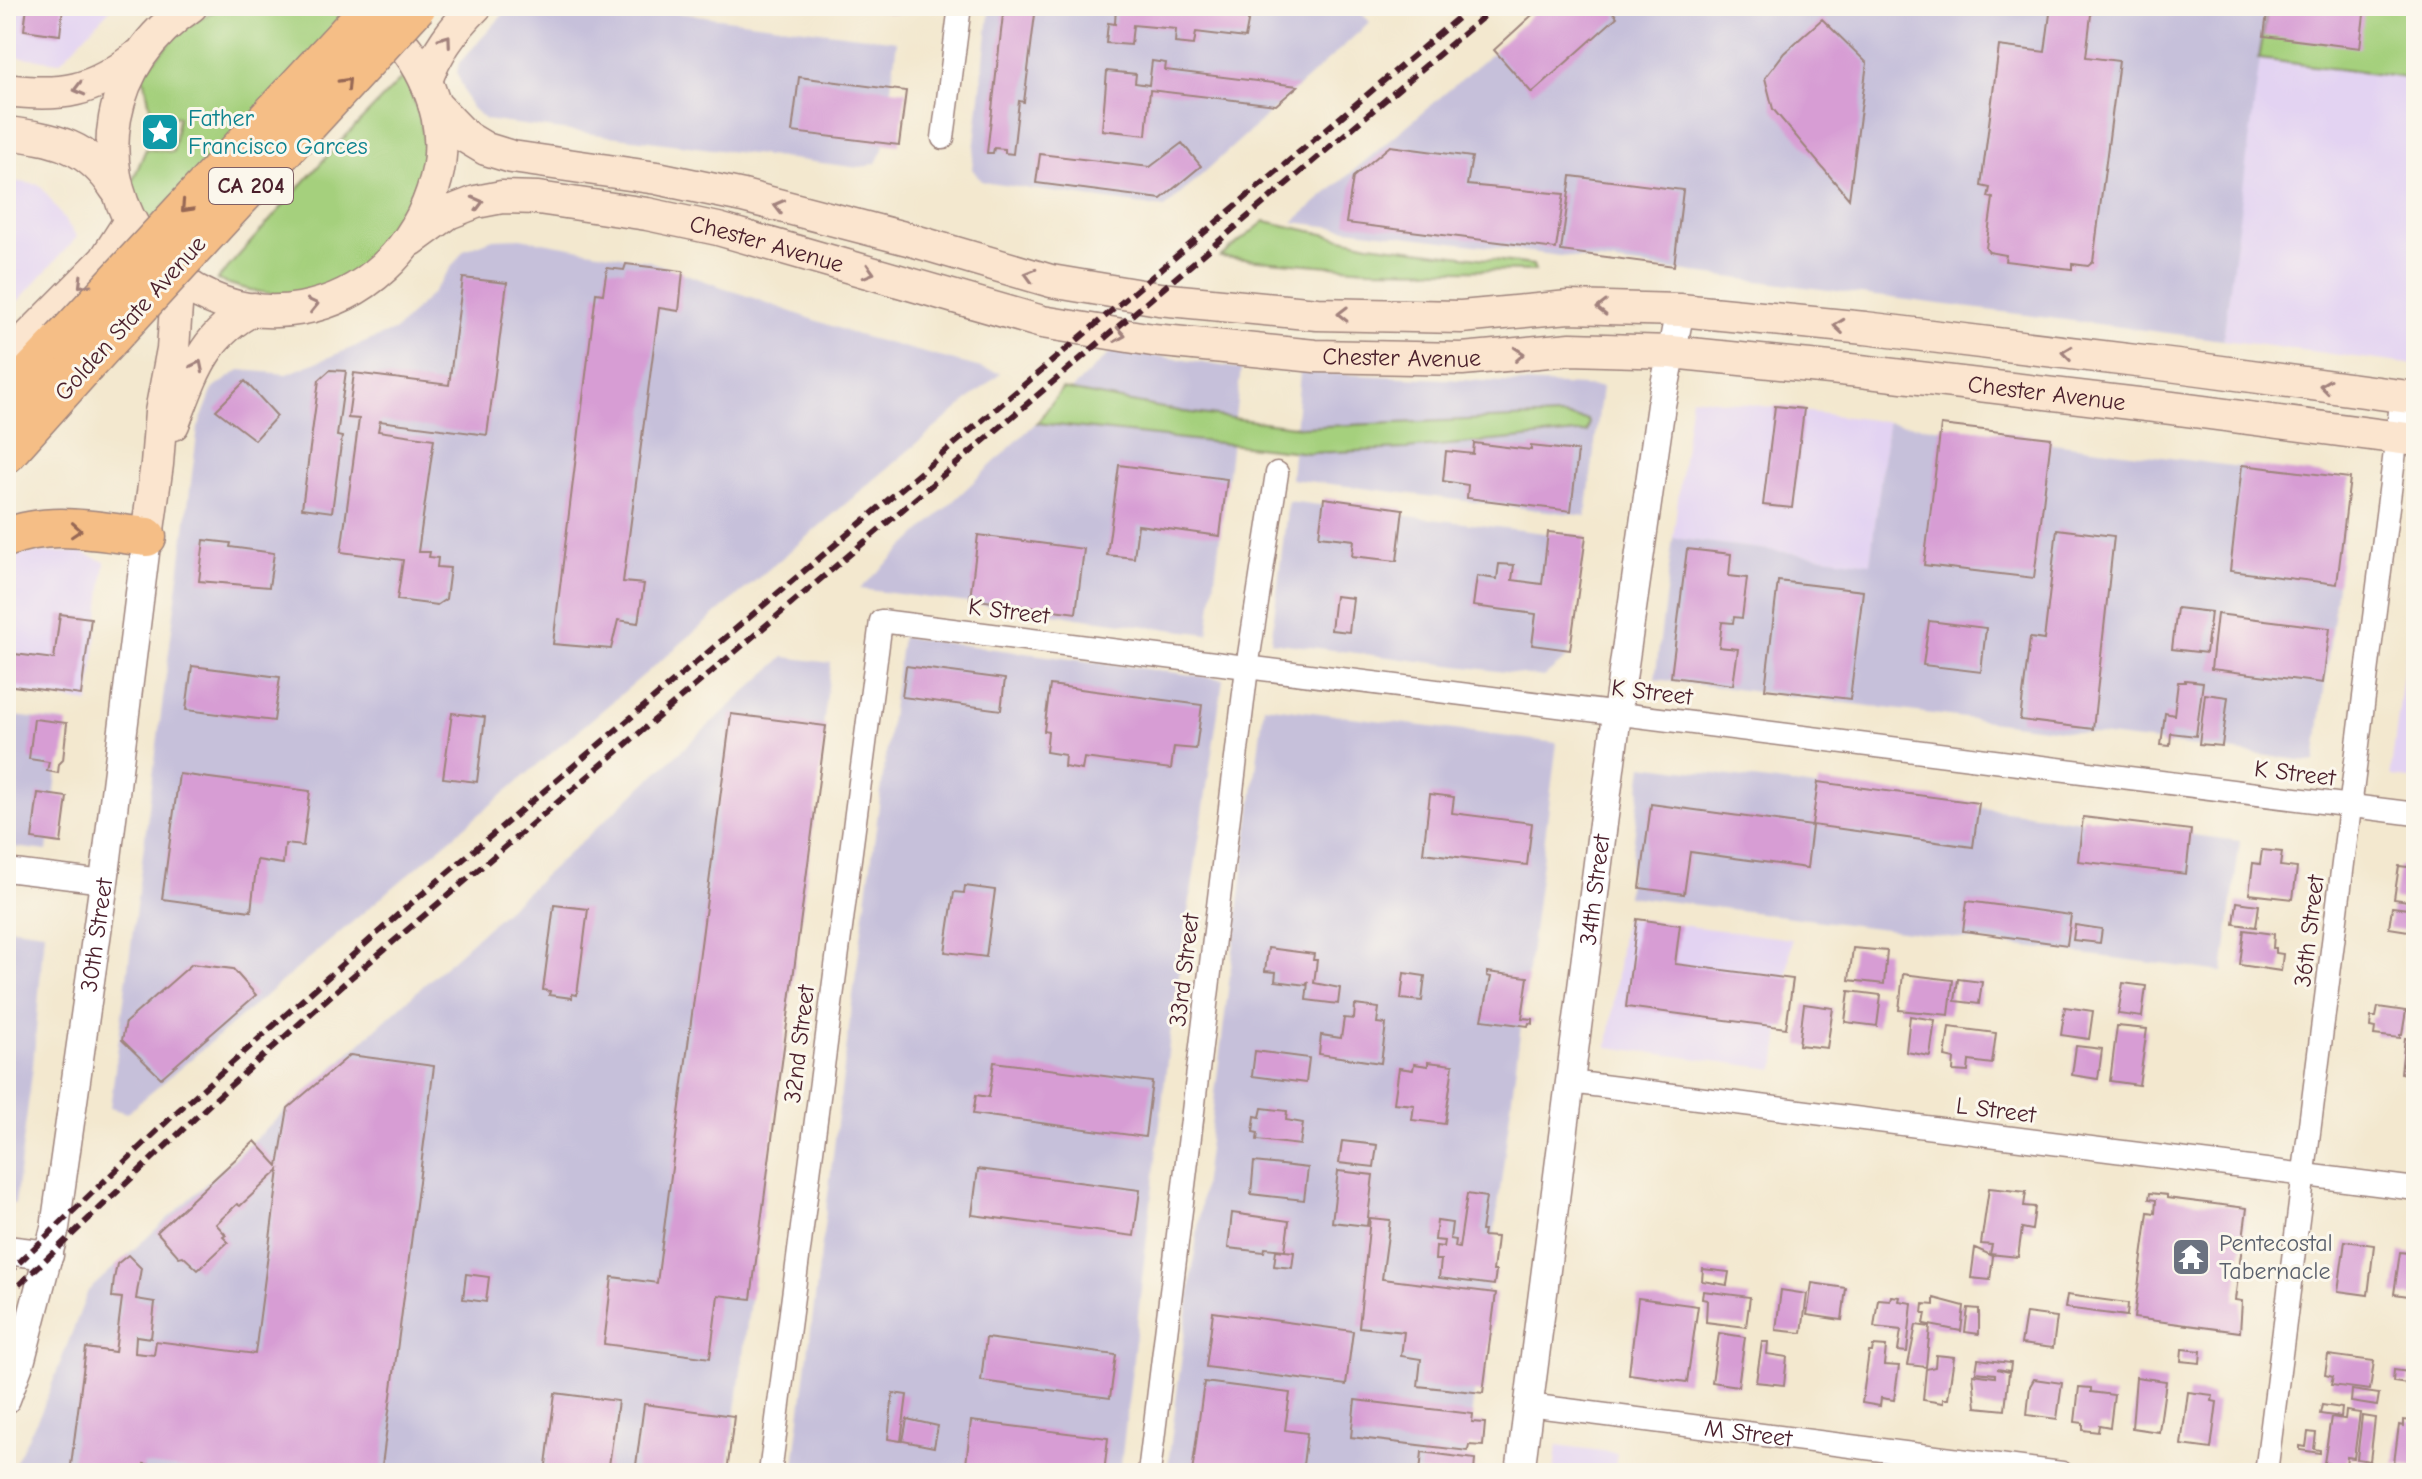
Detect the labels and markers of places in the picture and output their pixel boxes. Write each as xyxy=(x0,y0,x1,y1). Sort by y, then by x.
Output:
place label: Father Francisco Garces xyxy=(188,104,368,160)
place icon: Father Francisco Garces xyxy=(139,111,181,153)
place label: Pentecostal Tabernacle xyxy=(2219,1229,2333,1285)
temple icon: Pentecostal Tabernacle xyxy=(2170,1236,2212,1278)

